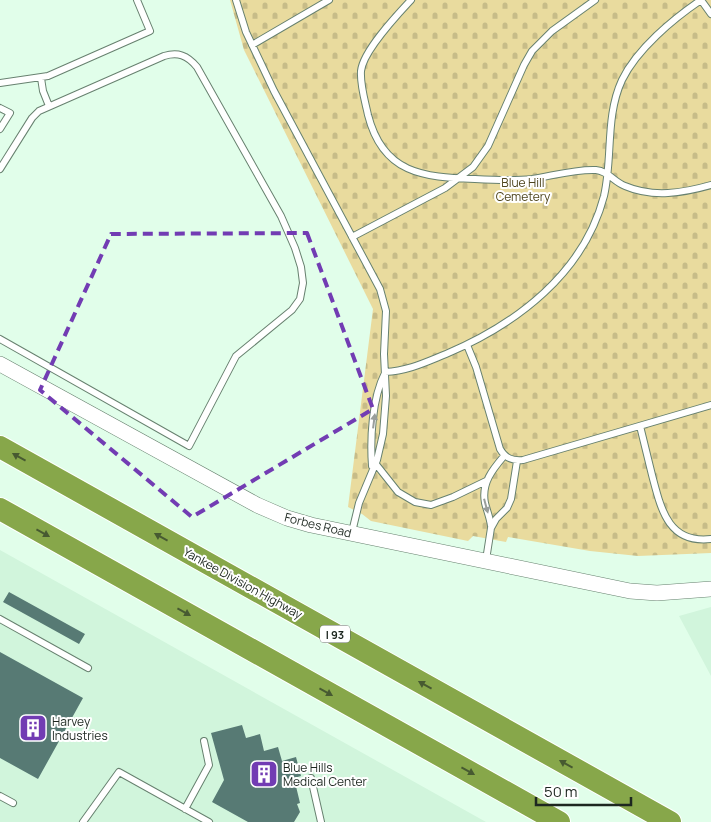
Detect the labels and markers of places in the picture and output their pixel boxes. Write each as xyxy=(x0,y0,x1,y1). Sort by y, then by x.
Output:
building icon: Harvey Industries xyxy=(18,713,48,743)
place label: Harvey Industries xyxy=(52,713,108,744)
building icon: Blue Hills Medical Center xyxy=(249,759,279,789)
place label: Blue Hills Medical Center xyxy=(283,759,368,790)

